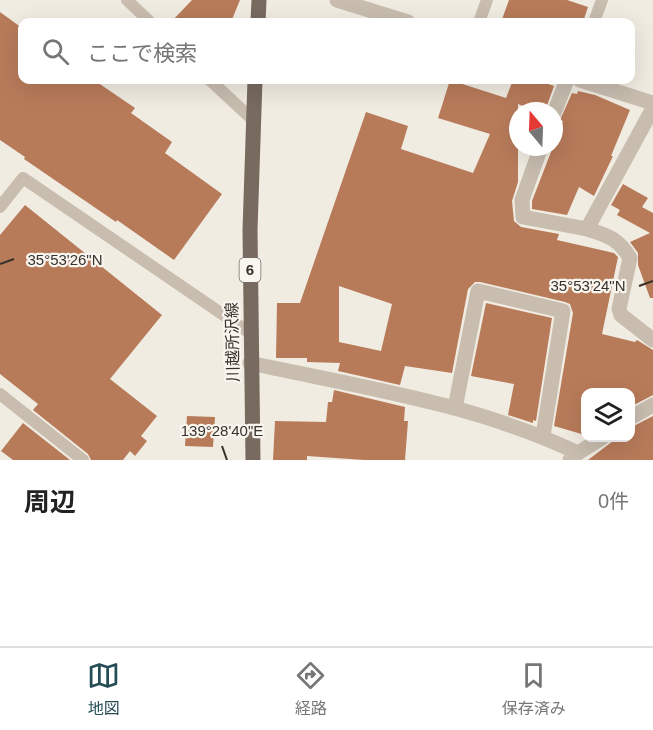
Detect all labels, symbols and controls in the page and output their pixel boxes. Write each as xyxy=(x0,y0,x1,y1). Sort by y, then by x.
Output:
search box xyxy=(18,18,635,84)
icon: search xyxy=(39,35,72,68)
text: ここで検索 xyxy=(87,41,197,66)
north arrow xyxy=(509,102,563,156)
text: 35°53'26"N xyxy=(27,251,103,268)
road number: 6 xyxy=(240,258,260,282)
text: 35°53'24"N xyxy=(550,277,626,294)
street label: 川越所沢線 xyxy=(223,302,242,382)
map controls xyxy=(581,388,635,442)
button: layers xyxy=(581,388,635,442)
text: 139°28'40"E xyxy=(181,422,263,439)
text: 周辺 xyxy=(24,487,76,517)
text: 0件 xyxy=(598,490,629,512)
tab: 地図 xyxy=(87,659,120,719)
tab: 経路 xyxy=(294,659,327,719)
tab: 保存済み xyxy=(502,659,566,719)

